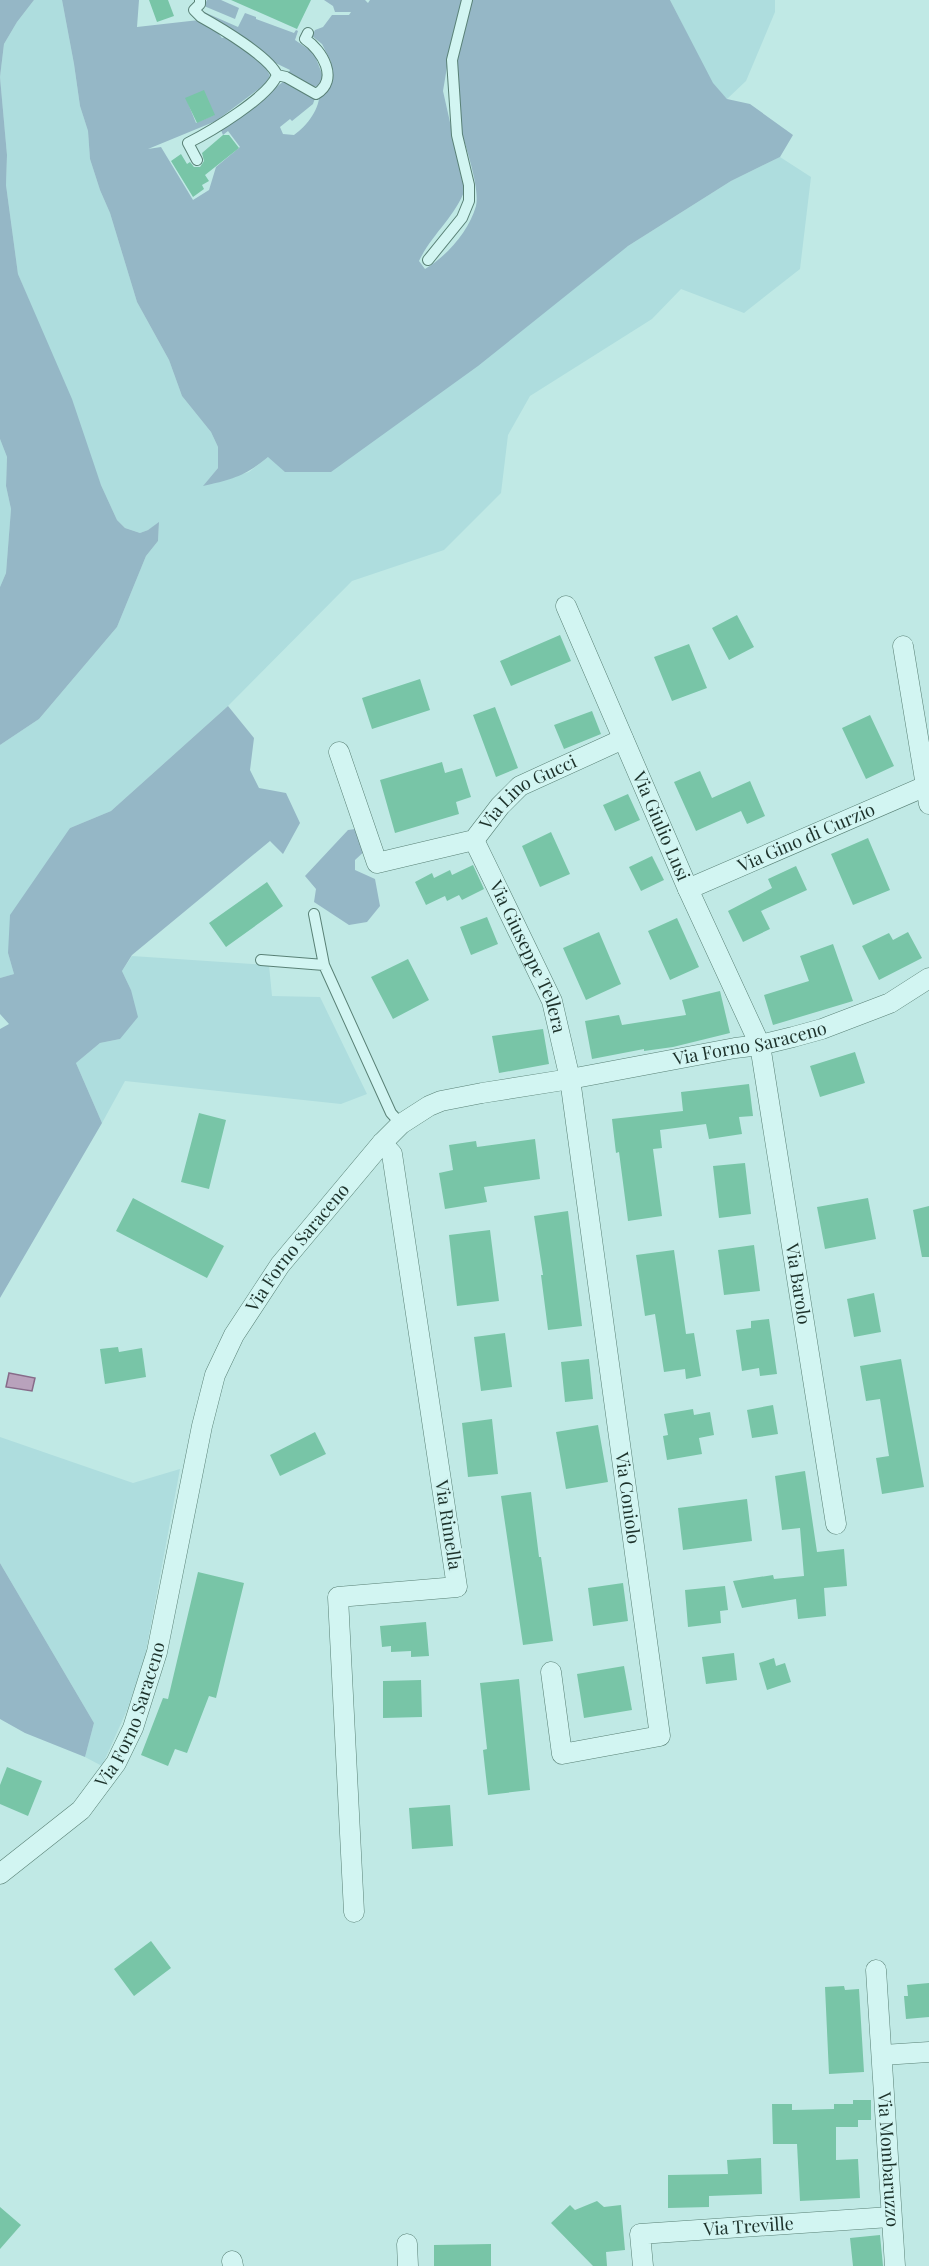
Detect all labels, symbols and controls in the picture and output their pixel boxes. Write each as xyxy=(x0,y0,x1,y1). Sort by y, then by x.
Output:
street label: Via Lino Gucci xyxy=(473,749,580,835)
street label: Via Giulio Lusi xyxy=(627,767,696,884)
street label: Via Gino di Curzio xyxy=(733,797,878,877)
street label: Via Giuseppe Tellera xyxy=(484,875,572,1035)
street label: Via Forno Saraceno xyxy=(670,1015,829,1071)
street label: Via Forno Saraceno xyxy=(239,1178,354,1317)
street label: Via Barolo xyxy=(780,1241,817,1326)
street label: Via Coniolo xyxy=(610,1450,647,1545)
street label: Via Rimella xyxy=(430,1477,468,1572)
street label: Via Forno Saraceno xyxy=(88,1640,170,1793)
street label: Via Mombaruzzo xyxy=(873,2090,905,2228)
street label: Via Treville xyxy=(702,2211,794,2241)

